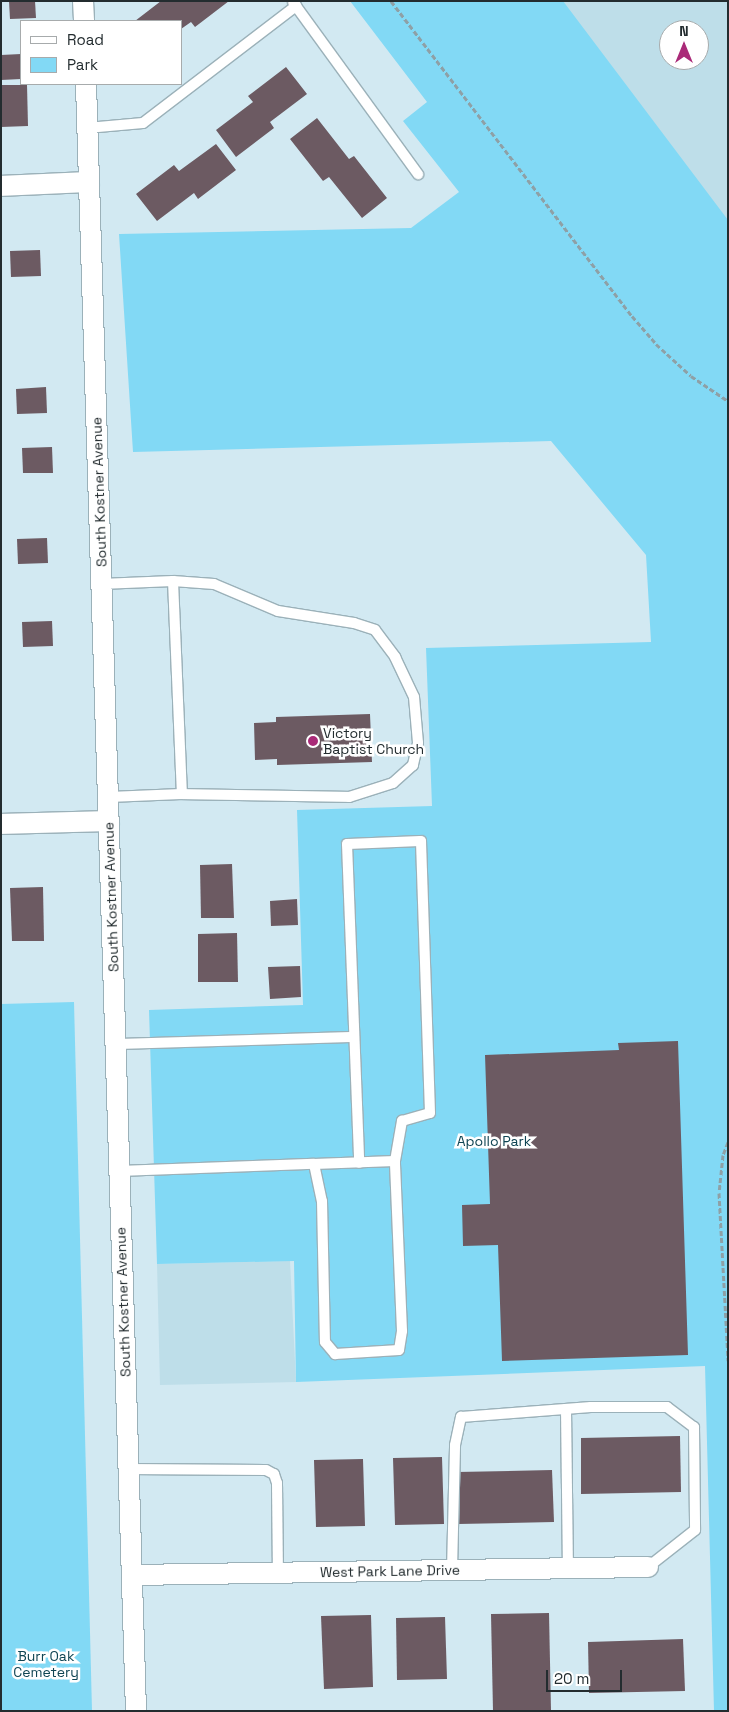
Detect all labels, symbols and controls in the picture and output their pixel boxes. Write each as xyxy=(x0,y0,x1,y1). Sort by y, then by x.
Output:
legend xyxy=(20,20,182,85)
north arrow xyxy=(659,20,709,70)
text: N xyxy=(679,22,689,40)
text: Road xyxy=(67,30,104,49)
text: Park xyxy=(67,55,98,74)
street label: South Kostner Avenue xyxy=(88,417,110,567)
place label: Victory Baptist Church xyxy=(323,725,424,758)
marker: Victory Baptist Church xyxy=(307,735,319,747)
street label: South Kostner Avenue xyxy=(100,822,122,972)
park label: Apollo Park xyxy=(457,1133,531,1149)
street label: South Kostner Avenue xyxy=(112,1227,134,1377)
street label: West Park Lane Drive xyxy=(320,1561,460,1581)
park label: Burr Oak Cemetery xyxy=(13,1648,79,1680)
scale bar xyxy=(549,1660,625,1692)
text: 20 m xyxy=(554,1669,589,1688)

